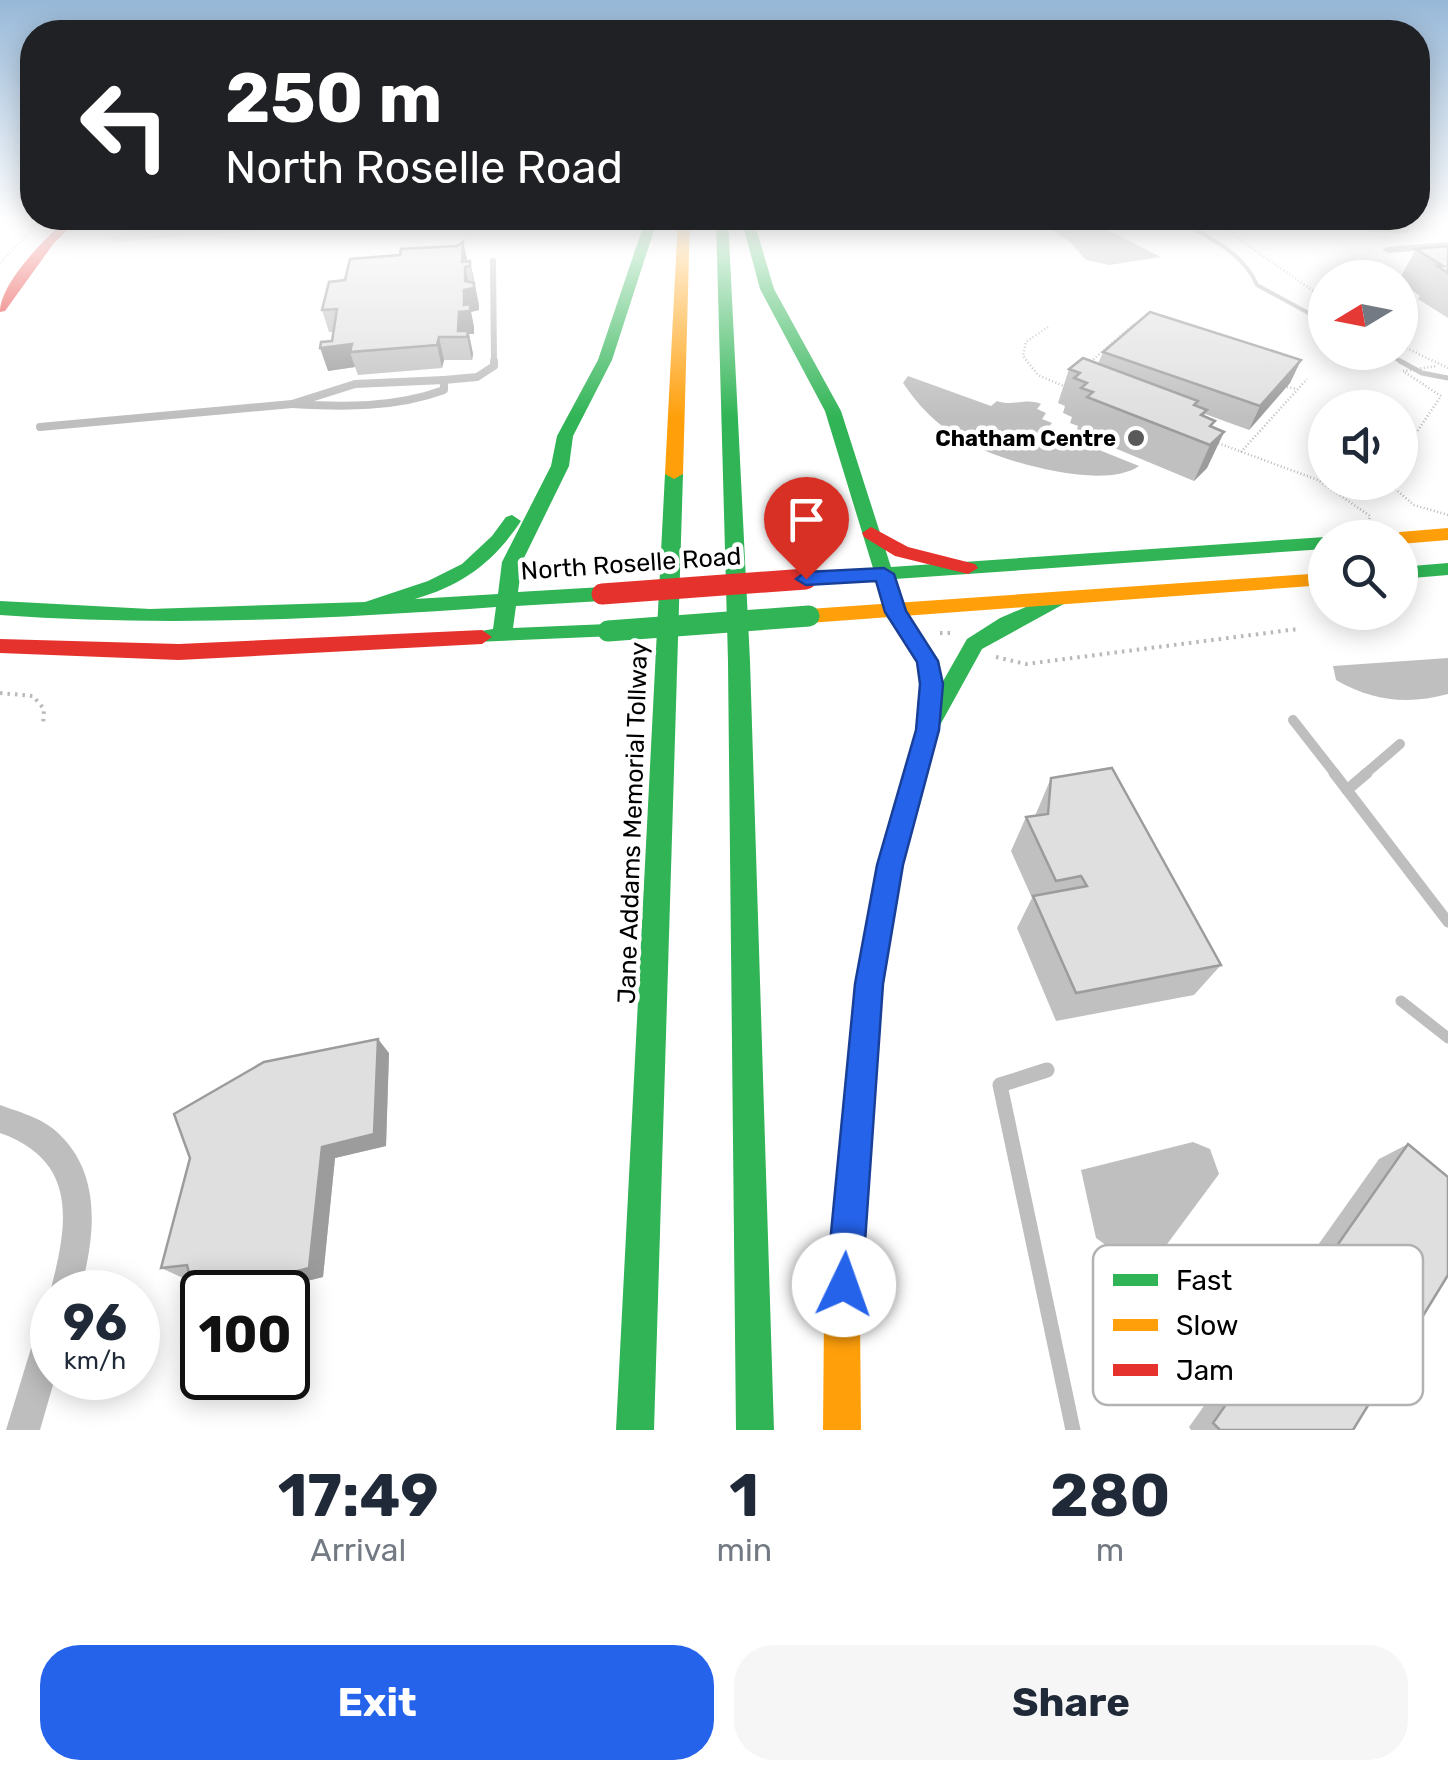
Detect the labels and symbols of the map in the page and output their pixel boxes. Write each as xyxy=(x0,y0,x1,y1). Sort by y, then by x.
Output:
north arrow xyxy=(1308,260,1418,370)
place label: Chatham Centre xyxy=(935,425,1116,452)
marker: Chatham Centre xyxy=(1125,427,1147,449)
pin xyxy=(764,477,849,580)
street label: North Roselle Road xyxy=(520,541,742,586)
street label: Jane Addams Memorial Tollway xyxy=(612,641,653,1005)
position arrow xyxy=(792,1233,896,1337)
legend xyxy=(1093,1245,1423,1405)
text: Fast xyxy=(1176,1264,1232,1297)
speed limit sign: 100 xyxy=(180,1270,310,1400)
text: Slow xyxy=(1176,1309,1238,1342)
text: Jam xyxy=(1176,1354,1234,1387)

